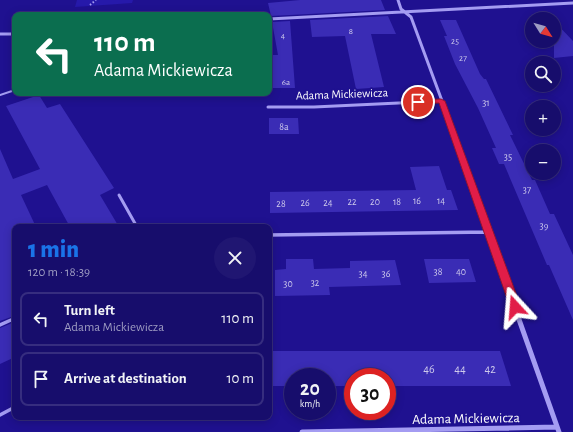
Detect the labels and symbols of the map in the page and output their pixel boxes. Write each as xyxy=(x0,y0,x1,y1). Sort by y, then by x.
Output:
north arrow xyxy=(525,12,561,48)
house number: 8 xyxy=(349,27,353,36)
house number: 4 xyxy=(281,31,286,40)
house number: 25 xyxy=(451,37,459,46)
house number: 27 xyxy=(459,54,467,63)
house number: 6a xyxy=(282,78,290,87)
pin xyxy=(401,85,435,119)
street label: Adama Mickiewicza xyxy=(296,86,389,102)
house number: 31 xyxy=(482,98,490,108)
house number: 8a xyxy=(279,122,289,132)
house number: 35 xyxy=(504,152,512,162)
house number: 37 xyxy=(523,185,531,195)
house number: 16 xyxy=(413,196,421,206)
house number: 14 xyxy=(437,196,445,206)
house number: 22 xyxy=(347,197,357,207)
house number: 20 xyxy=(370,197,380,207)
house number: 18 xyxy=(393,197,401,207)
house number: 26 xyxy=(300,198,310,208)
house number: 24 xyxy=(323,198,333,208)
house number: 28 xyxy=(276,199,286,209)
house number: 39 xyxy=(540,221,549,231)
house number: 38 xyxy=(434,267,443,277)
house number: 40 xyxy=(456,267,466,277)
house number: 34 xyxy=(359,269,368,279)
house number: 36 xyxy=(382,269,391,279)
house number: 32 xyxy=(311,278,320,288)
house number: 30 xyxy=(283,279,293,289)
position arrow xyxy=(494,286,536,328)
house number: 46 xyxy=(423,363,435,375)
house number: 44 xyxy=(454,363,466,375)
house number: 42 xyxy=(484,363,496,375)
speed limit sign: 30 xyxy=(344,368,396,420)
street label: Adama Mickiewicza xyxy=(412,411,521,427)

